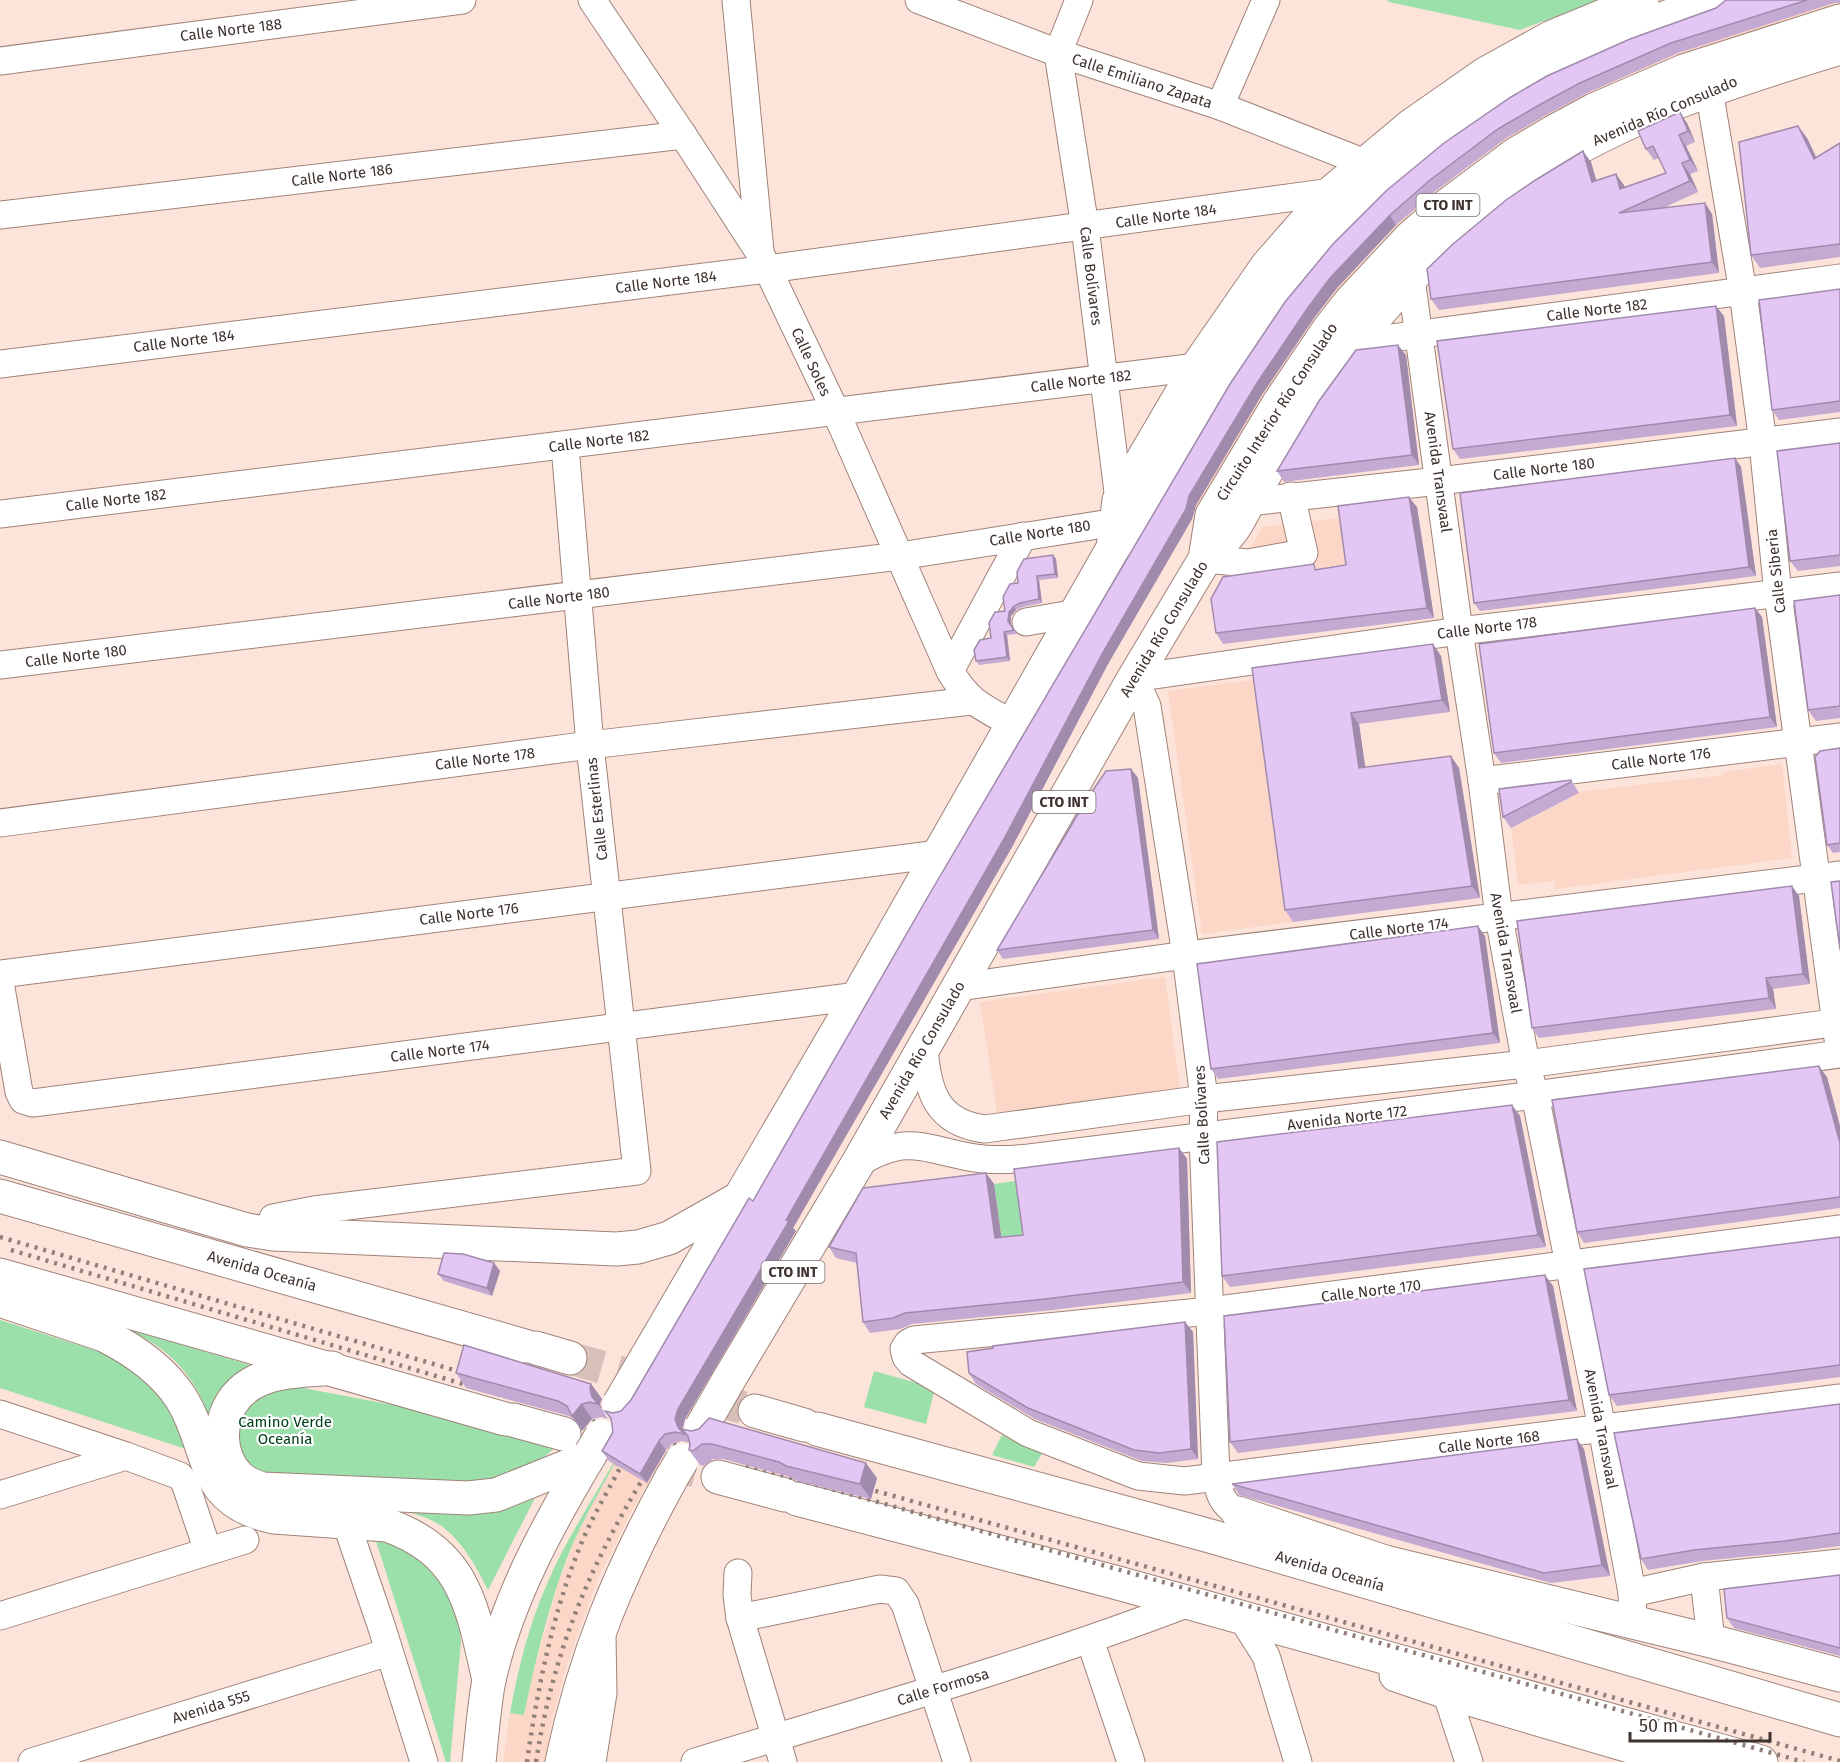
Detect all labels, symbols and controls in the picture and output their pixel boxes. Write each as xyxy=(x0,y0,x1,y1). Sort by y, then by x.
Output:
street label: Calle Norte 188 xyxy=(179,15,283,45)
street label: Calle Emiliano Zapata xyxy=(1070,50,1214,112)
street label: Avenida Río Consulado xyxy=(1590,72,1740,150)
street label: Calle Norte 186 xyxy=(290,160,394,190)
road number: CTO INT xyxy=(1416,194,1480,216)
street label: Calle Norte 184 xyxy=(1114,200,1218,232)
street label: Calle Bolívares xyxy=(1076,226,1106,326)
street label: Calle Norte 184 xyxy=(614,267,718,297)
street label: Calle Norte 182 xyxy=(1546,295,1648,325)
street label: Circuito Interior Río Consulado xyxy=(1213,320,1341,504)
street label: Calle Soles xyxy=(787,325,835,399)
street label: Calle Norte 184 xyxy=(132,326,236,356)
street label: Calle Norte 182 xyxy=(1030,366,1132,396)
street label: Avenida Transvaal xyxy=(1421,410,1455,534)
street label: Calle Norte 182 xyxy=(548,426,650,456)
street label: Calle Norte 180 xyxy=(1492,454,1596,484)
street label: Calle Norte 182 xyxy=(65,485,167,515)
street label: Calle Norte 180 xyxy=(988,516,1092,550)
street label: Calle Siberia xyxy=(1763,528,1789,614)
street label: Avenida Río Consulado xyxy=(1116,558,1212,700)
street label: Calle Norte 180 xyxy=(507,583,611,613)
street label: Calle Norte 178 xyxy=(1436,613,1538,643)
street label: Calle Norte 180 xyxy=(24,641,128,671)
street label: Calle Norte 178 xyxy=(434,744,536,774)
street label: Calle Norte 176 xyxy=(1610,744,1712,774)
street label: Calle Esterlinas xyxy=(583,757,611,861)
road number: CTO INT xyxy=(1032,791,1096,813)
street label: Avenida Transvaal xyxy=(1487,891,1526,1015)
street label: Calle Norte 176 xyxy=(418,899,520,929)
street label: Calle Norte 174 xyxy=(1348,914,1450,944)
street label: Avenida Río Consulado xyxy=(875,978,969,1122)
street label: Calle Norte 174 xyxy=(389,1036,491,1066)
street label: Calle Bolívares xyxy=(1190,1065,1214,1165)
street label: Avenida Norte 172 xyxy=(1286,1102,1408,1134)
street label: Avenida Oceanía xyxy=(205,1247,319,1295)
road number: CTO INT xyxy=(762,1261,824,1283)
street label: Calle Norte 170 xyxy=(1320,1276,1422,1306)
street label: Avenida Transvaal xyxy=(1581,1367,1622,1491)
park label: Camino Verde Oceanía xyxy=(238,1413,332,1448)
street label: Calle Norte 168 xyxy=(1437,1427,1541,1457)
street label: Avenida Oceanía xyxy=(1273,1547,1387,1595)
street label: Calle Formosa xyxy=(895,1664,991,1710)
street label: Avenida 555 xyxy=(170,1687,252,1727)
scale bar xyxy=(1630,1705,1770,1743)
text: 50 m xyxy=(1639,1715,1678,1737)

